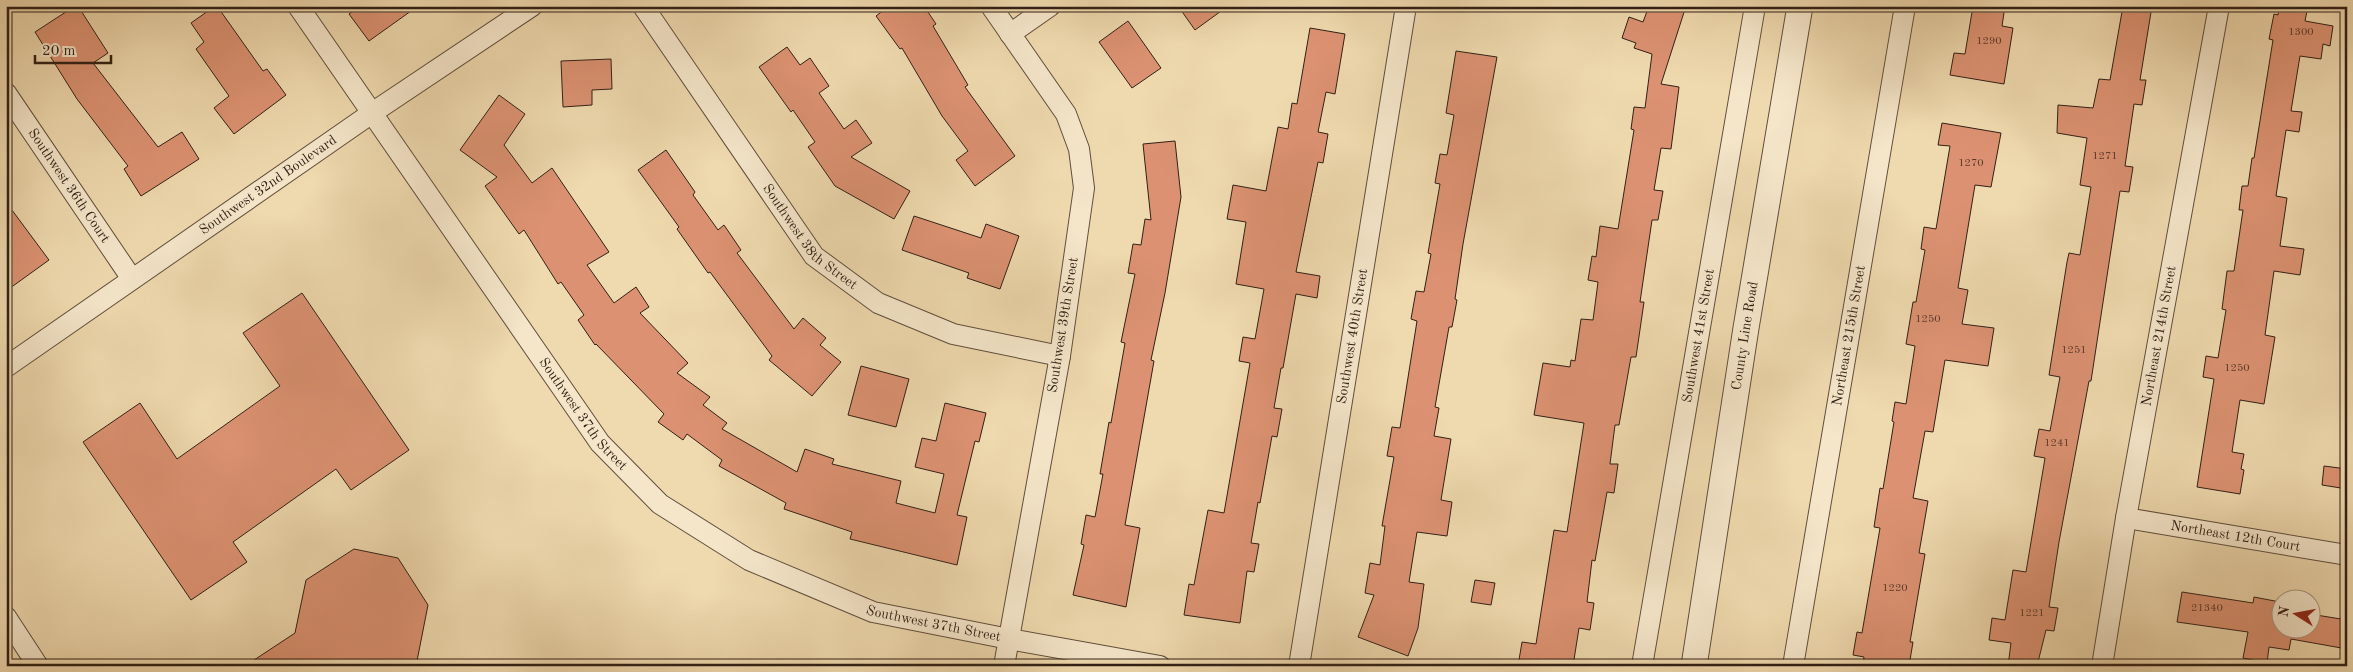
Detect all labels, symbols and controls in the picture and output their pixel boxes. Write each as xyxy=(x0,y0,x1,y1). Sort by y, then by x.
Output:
house number: 1300 xyxy=(2288,27,2314,38)
scale bar xyxy=(35,32,111,64)
house number: 1290 xyxy=(1976,36,2002,47)
text: 20 m xyxy=(42,44,76,59)
street label: Southwest 36th Court xyxy=(25,126,112,245)
street label: Southwest 32nd Boulevard xyxy=(197,133,339,238)
house number: 1271 xyxy=(2092,151,2118,162)
house number: 1270 xyxy=(1958,158,1984,169)
street label: Southwest 38th Street xyxy=(760,182,860,292)
street label: Southwest 39th Street xyxy=(1045,256,1081,394)
street label: Northeast 215th Street xyxy=(1830,264,1868,407)
street label: Northeast 214th Street xyxy=(2139,265,2179,407)
street label: Southwest 40th Street xyxy=(1335,267,1370,405)
street label: Southwest 41st Street xyxy=(1680,268,1717,404)
street label: County Line Road xyxy=(1730,280,1761,391)
house number: 1250 xyxy=(1915,314,1941,325)
house number: 1251 xyxy=(2061,345,2087,356)
street label: Southwest 37th Street xyxy=(536,355,630,473)
house number: 1250 xyxy=(2224,363,2250,374)
house number: 1241 xyxy=(2044,438,2070,449)
street label: Northeast 12th Court xyxy=(2169,519,2302,554)
house number: 1220 xyxy=(1882,583,1908,594)
north arrow xyxy=(2270,590,2320,640)
street label: Southwest 37th Street xyxy=(864,603,1002,644)
house number: 21340 xyxy=(2191,603,2223,614)
text: N xyxy=(2276,605,2292,618)
house number: 1221 xyxy=(2019,608,2045,619)

